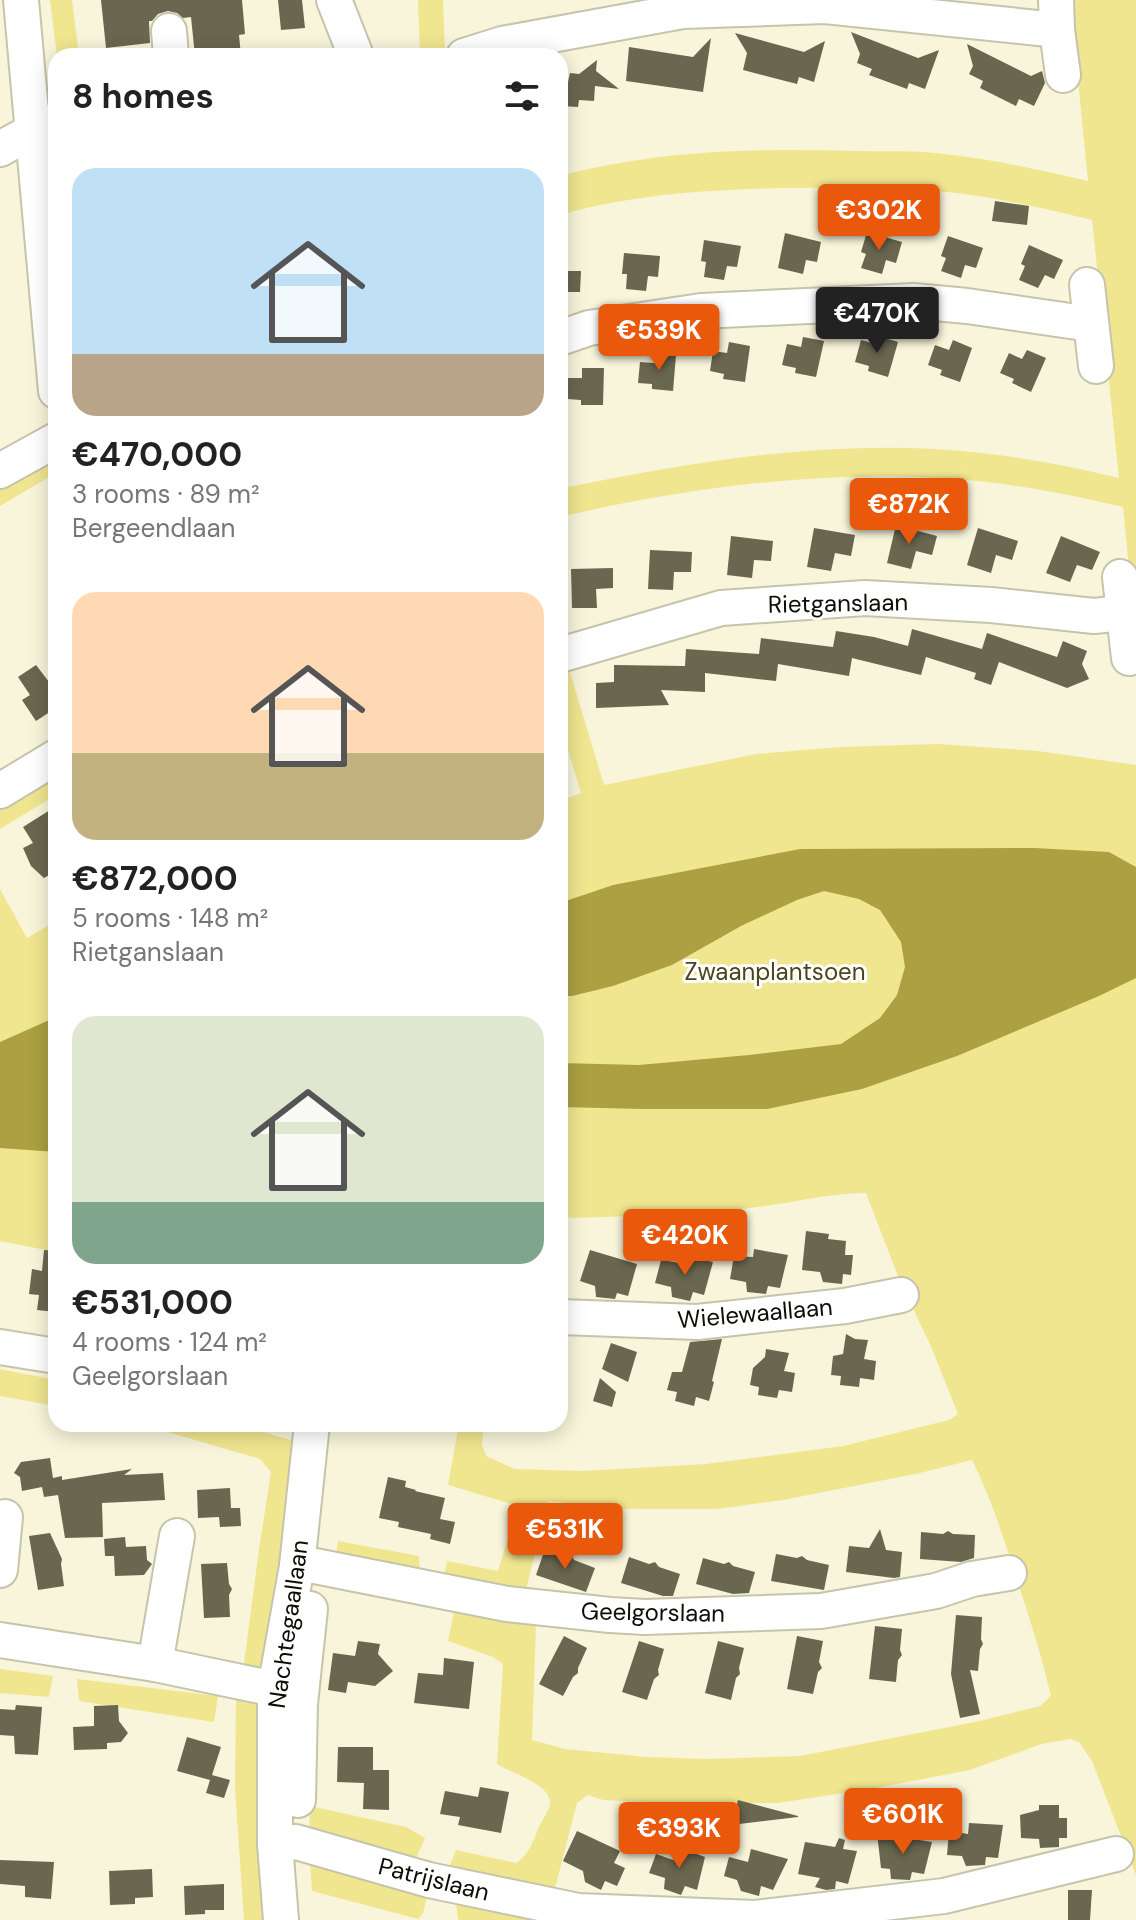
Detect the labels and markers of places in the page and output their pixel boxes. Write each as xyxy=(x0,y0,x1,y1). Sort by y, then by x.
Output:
pin: €302K xyxy=(823,184,935,252)
pin: €470K xyxy=(821,287,933,355)
pin: €539K xyxy=(603,304,715,372)
pin: €872K xyxy=(853,478,965,546)
pin: €420K xyxy=(629,1209,741,1277)
pin: €531K xyxy=(509,1503,621,1571)
pin: €601K xyxy=(847,1788,959,1856)
pin: €393K xyxy=(623,1802,735,1870)

